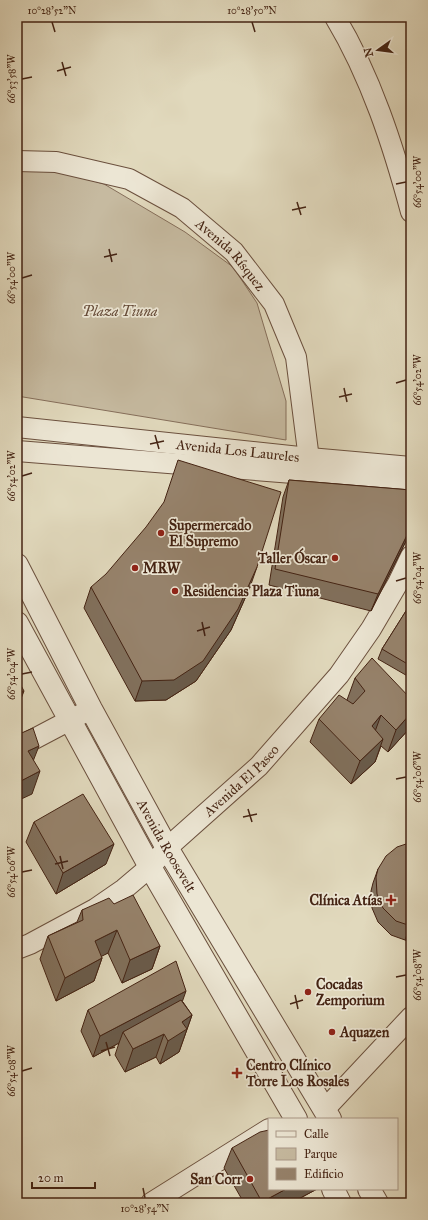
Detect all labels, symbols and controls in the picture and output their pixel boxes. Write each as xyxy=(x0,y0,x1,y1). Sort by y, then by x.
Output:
text: 10°28'52"N xyxy=(28,5,77,17)
text: 10°28'50"N xyxy=(227,5,277,17)
north arrow xyxy=(358,30,398,70)
text: N xyxy=(361,46,376,58)
text: 66°53'58"W xyxy=(6,54,18,104)
text: 66°54'00"W xyxy=(412,155,424,208)
street label: Avenida Rísquez xyxy=(191,215,269,295)
text: 66°54'00"W xyxy=(6,251,18,304)
park label: Plaza Tiuna xyxy=(83,303,158,320)
text: 66°54'02"W xyxy=(412,354,424,406)
street label: Avenida Los Laureles xyxy=(174,436,300,466)
text: 66°54'02"W xyxy=(6,450,18,502)
place label: Supermercado El Supremo xyxy=(169,517,251,551)
marker: Supermercado El Supremo xyxy=(156,528,166,538)
place label: Taller Óscar xyxy=(257,548,328,567)
text: 66°54'04"W xyxy=(412,552,424,604)
marker: Taller Óscar xyxy=(330,553,340,563)
place label: MRW xyxy=(143,560,181,577)
marker: MRW xyxy=(130,563,140,573)
place label: Residencias Plaza Tiuna xyxy=(183,583,320,600)
marker: Residencias Plaza Tiuna xyxy=(170,586,180,596)
text: 66°54'04"W xyxy=(6,648,18,700)
street label: Avenida El Paseo xyxy=(200,741,283,821)
text: 66°54'06"W xyxy=(412,751,424,803)
street label: Avenida Roosevelt xyxy=(132,795,200,896)
text: 66°54'06"W xyxy=(6,846,18,898)
place label: Clínica Atías xyxy=(309,892,382,909)
marker: Clínica Atías xyxy=(385,894,397,906)
text: 66°54'08"W xyxy=(412,949,424,1001)
place label: Cocadas Zemporium xyxy=(316,976,385,1010)
marker: Cocadas Zemporium xyxy=(303,987,313,997)
place label: Aquazen xyxy=(339,1024,390,1042)
marker: Aquazen xyxy=(327,1027,337,1037)
text: 66°54'08"W xyxy=(6,1045,18,1097)
place label: Centro Clínico Torre Los Rosales xyxy=(245,1057,349,1090)
marker: Centro Clínico Torre Los Rosales xyxy=(231,1067,243,1079)
legend xyxy=(268,1118,398,1190)
text: Calle xyxy=(304,1127,329,1141)
text: Parque xyxy=(304,1147,337,1162)
scale bar xyxy=(32,1164,95,1190)
text: Edificio xyxy=(304,1167,343,1181)
text: 20 m xyxy=(38,1171,64,1185)
place label: San Corr xyxy=(190,1171,243,1188)
marker: San Corr xyxy=(245,1174,255,1184)
text: 10°28'54"N xyxy=(120,1203,170,1215)

